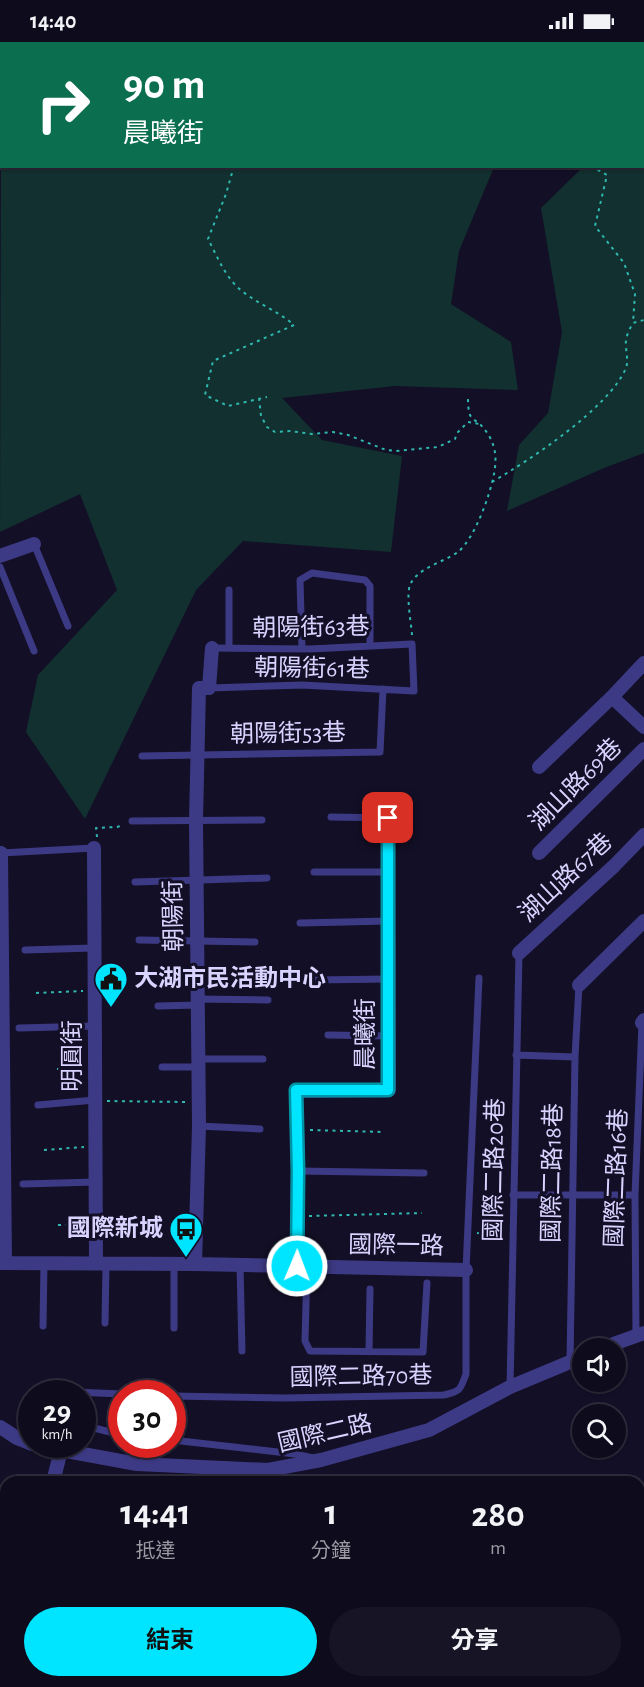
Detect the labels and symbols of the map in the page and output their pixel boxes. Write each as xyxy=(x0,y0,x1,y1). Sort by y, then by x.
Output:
street label: 朝陽街63巷 xyxy=(252,613,370,641)
street label: 朝陽街61巷 xyxy=(254,654,370,682)
street label: 朝陽街53巷 xyxy=(230,719,346,747)
street label: 湖山路69巷 xyxy=(524,733,626,835)
pin xyxy=(362,792,413,843)
street label: 湖山路67巷 xyxy=(514,828,617,927)
street label: 朝陽街 xyxy=(159,880,187,952)
public building icon: 大湖市民活動中心 xyxy=(93,961,129,1008)
place label: 大湖市民活動中心 xyxy=(134,965,326,991)
street label: 晨曦街 xyxy=(352,998,378,1070)
street label: 明圓街 xyxy=(59,1020,85,1092)
street label: 國際二路20巷 xyxy=(480,1098,508,1242)
street label: 國際二路18巷 xyxy=(538,1103,566,1243)
street label: 國際二路16巷 xyxy=(601,1108,631,1248)
bus stop icon: 國際新城 xyxy=(168,1211,204,1258)
place label: 國際新城 xyxy=(67,1215,163,1241)
street label: 國際一路 xyxy=(348,1231,444,1259)
position arrow xyxy=(265,1234,329,1298)
street label: 國際二路70巷 xyxy=(289,1362,433,1390)
speed limit sign: 30 xyxy=(108,1380,186,1458)
street label: 國際二路 xyxy=(275,1410,374,1456)

